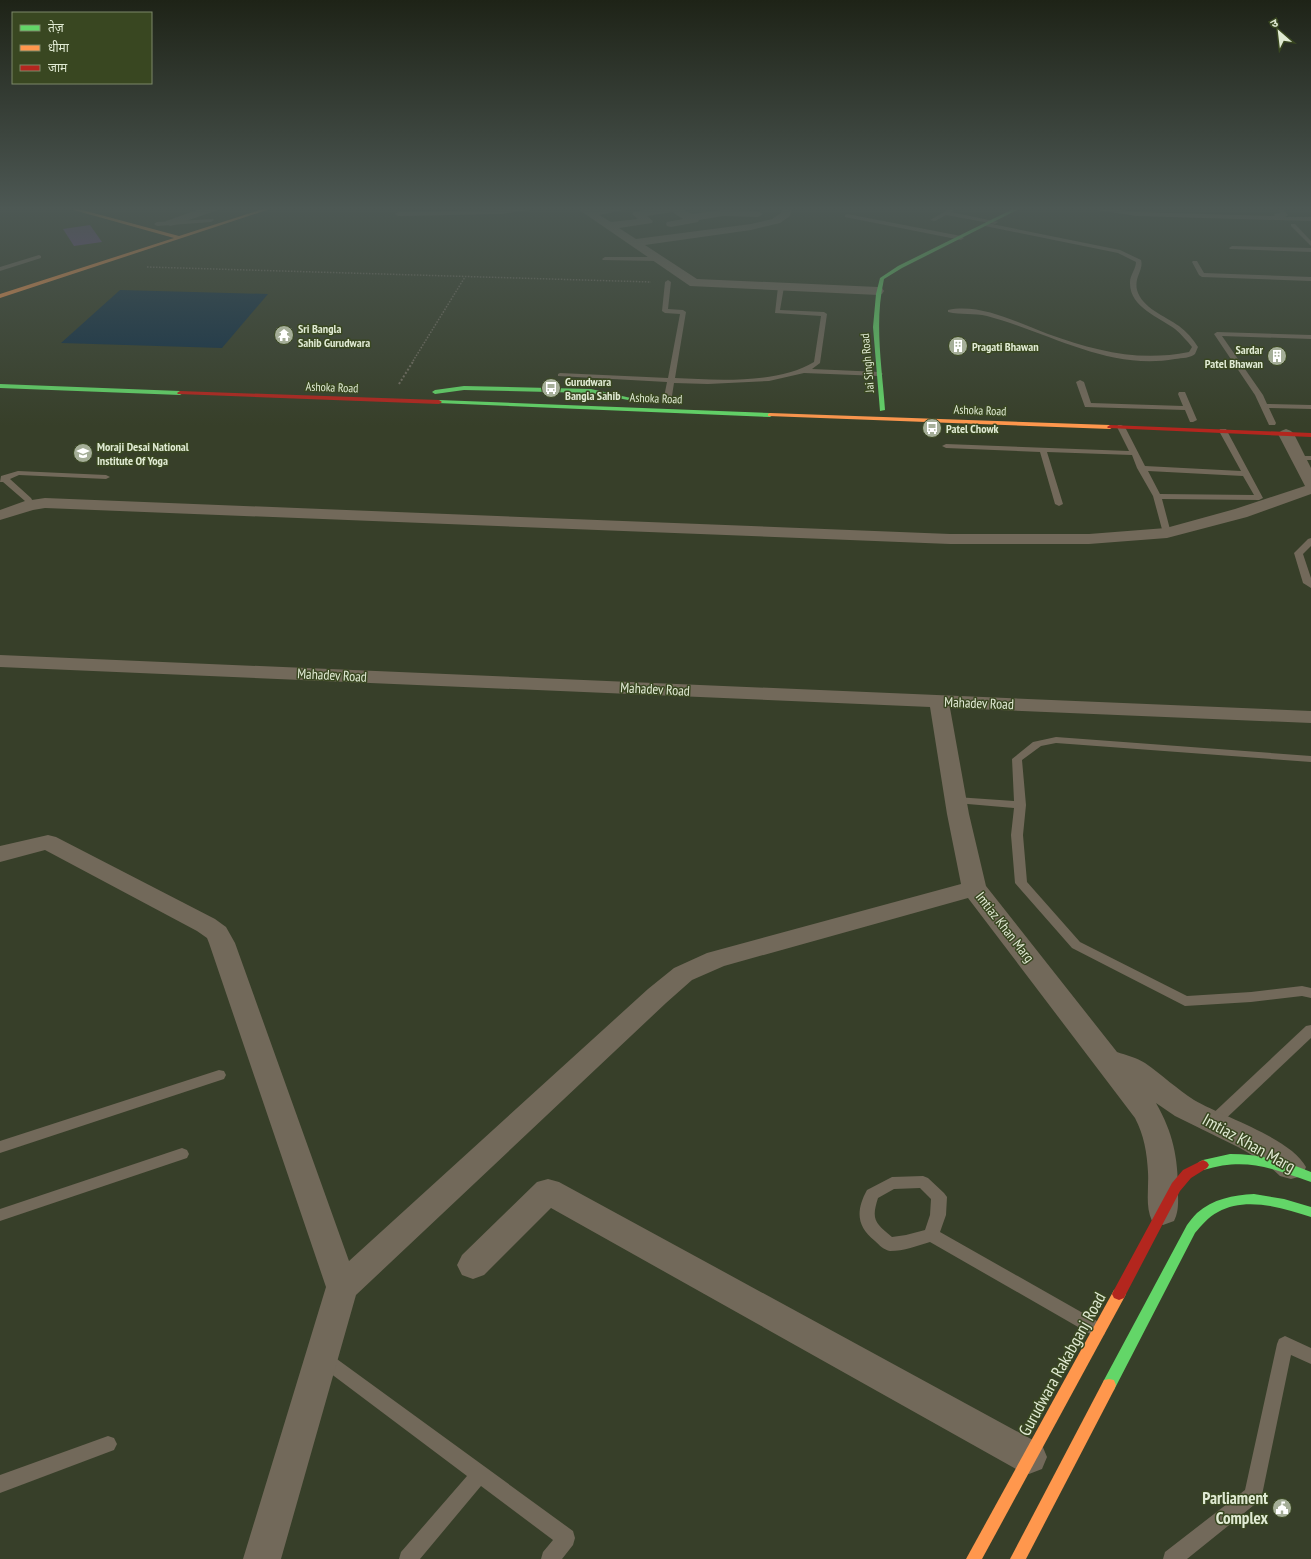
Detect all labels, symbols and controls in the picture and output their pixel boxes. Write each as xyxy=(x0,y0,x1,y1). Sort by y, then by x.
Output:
legend xyxy=(12,12,152,84)
north arrow xyxy=(1259,12,1299,52)
text: उ xyxy=(1268,15,1281,31)
text: तेज़ xyxy=(48,20,65,35)
text: धीमा xyxy=(48,40,70,55)
text: जाम xyxy=(48,60,68,75)
place label: Sri Bangla Sahib Gurudwara xyxy=(298,321,370,350)
temple icon: Sri Bangla Sahib Gurudwara xyxy=(273,324,295,346)
street label: Jai Singh Road xyxy=(857,333,877,394)
building icon: Pragati Bhawan xyxy=(947,335,969,357)
place label: Pragati Bhawan xyxy=(972,339,1039,354)
place label: Sardar Patel Bhawan xyxy=(1205,342,1263,371)
building icon: Sardar Patel Bhawan xyxy=(1266,345,1288,367)
place label: Gurudwara Bangla Sahib xyxy=(565,374,621,403)
bus stop icon: Gurudwara Bangla Sahib xyxy=(540,377,562,399)
street label: Ashoka Road xyxy=(305,379,359,395)
street label: Ashoka Road xyxy=(629,390,683,406)
street label: Ashoka Road xyxy=(953,402,1007,418)
bus stop icon: Patel Chowk xyxy=(921,417,943,439)
place label: Patel Chowk xyxy=(946,421,999,436)
place label: Moraji Desai National Institute Of Yoga xyxy=(97,439,189,468)
school or university icon: Moraji Desai National Institute Of Yoga xyxy=(72,442,94,464)
street label: Mahadev Road xyxy=(297,664,367,686)
street label: Mahadev Road xyxy=(620,678,690,700)
street label: Mahadev Road xyxy=(944,693,1014,713)
street label: Imtiaz Khan Marg xyxy=(972,888,1038,966)
street label: Imtiaz Khan Marg xyxy=(1199,1108,1299,1178)
street label: Gurudwara Rakabganj Road xyxy=(1013,1288,1111,1440)
place label: Parliament Complex xyxy=(1202,1487,1269,1529)
public building icon: Parliament Complex xyxy=(1271,1497,1293,1519)

